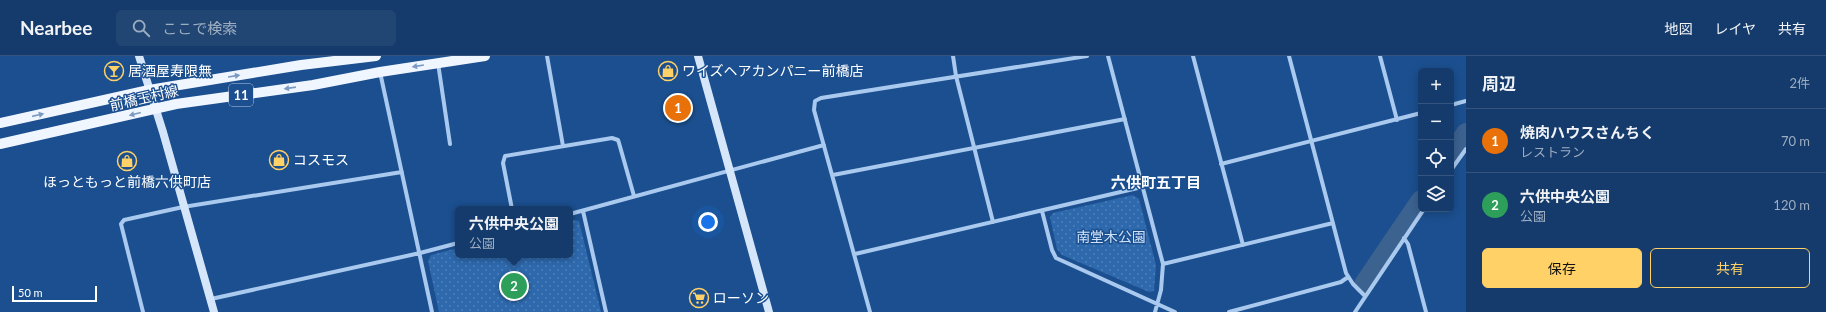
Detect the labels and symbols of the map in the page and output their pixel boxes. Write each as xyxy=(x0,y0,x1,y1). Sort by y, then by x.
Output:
bar icon: 居酒屋寿限無 xyxy=(103,60,125,82)
shop icon: ワイズヘアカンパニー前橋店 xyxy=(657,60,679,82)
place label: 居酒屋寿限無 xyxy=(128,62,212,79)
place label: ワイズヘアカンパニー前橋店 xyxy=(682,62,864,79)
one-way arrow xyxy=(412,63,424,69)
one-way arrow xyxy=(228,73,240,79)
street label: 前橋玉村線 xyxy=(108,81,180,114)
road number: 11 xyxy=(229,84,253,106)
one-way arrow xyxy=(284,85,296,91)
pin: 1 xyxy=(665,93,691,123)
one-way arrow xyxy=(32,111,44,117)
one-way arrow xyxy=(128,111,141,117)
shop icon: コスモス xyxy=(268,149,290,171)
shop icon: ほっともっと前橋六供町店 xyxy=(116,150,138,172)
place label: コスモス xyxy=(293,151,349,168)
place label: ほっともっと前橋六供町店 xyxy=(43,173,211,190)
district label: 六供町五丁目 xyxy=(1111,173,1201,191)
your location xyxy=(698,212,718,232)
park label: 南堂木公園 xyxy=(1076,228,1146,245)
pin: 2 xyxy=(501,271,527,301)
scale bar xyxy=(12,284,97,303)
supermarket icon: ローソン xyxy=(688,287,710,309)
place label: ローソン xyxy=(713,289,769,306)

